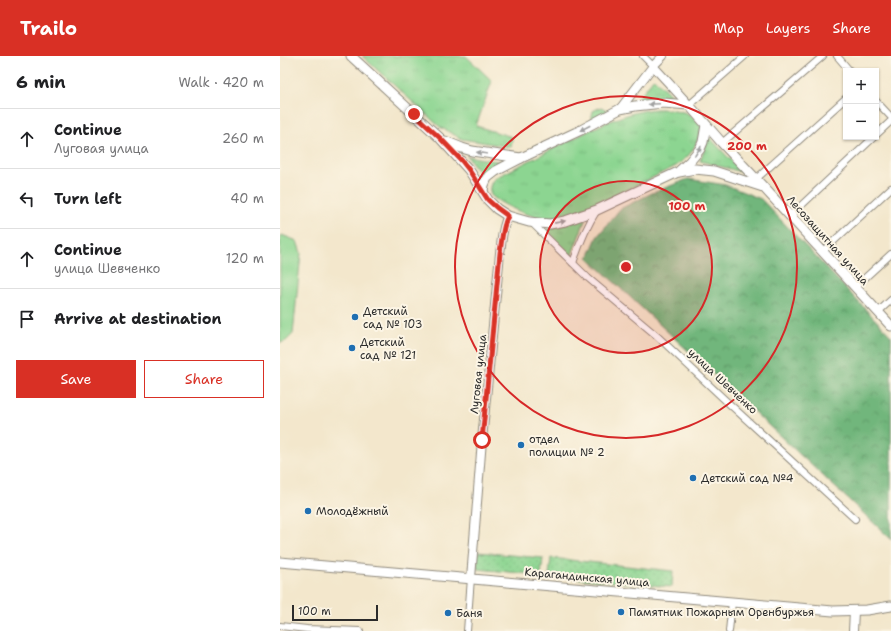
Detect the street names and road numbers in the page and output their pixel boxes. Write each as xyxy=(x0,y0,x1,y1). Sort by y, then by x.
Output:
street label: Лесозащитная улица xyxy=(783,192,872,289)
street label: Луговая улица xyxy=(467,333,490,415)
street label: улица Шевченко xyxy=(685,345,761,418)
street label: Карагандинская улица xyxy=(524,565,650,590)

